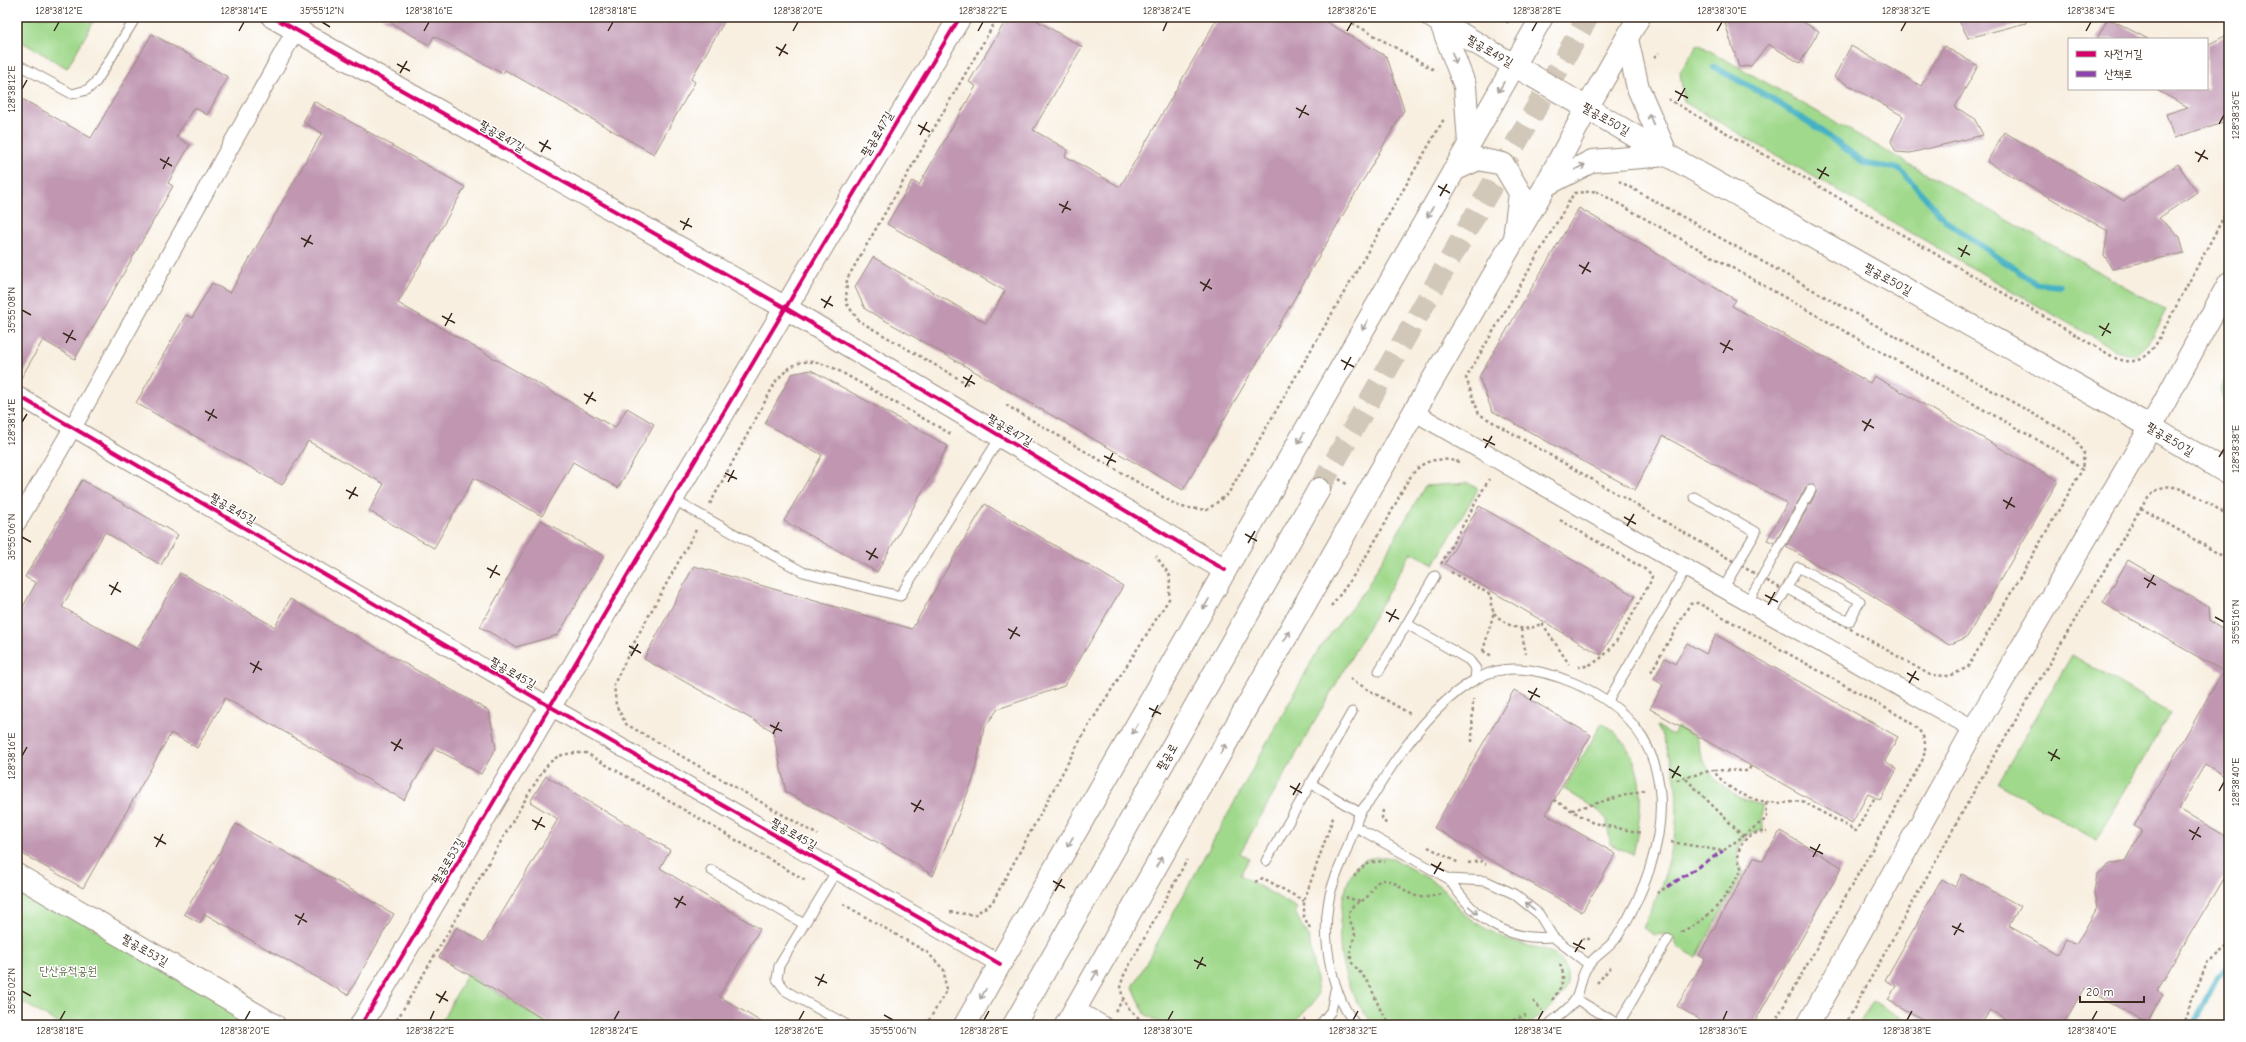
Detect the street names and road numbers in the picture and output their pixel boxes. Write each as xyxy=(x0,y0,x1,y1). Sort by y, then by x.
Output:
street label: 팔공로49길 xyxy=(1464,32,1516,70)
street label: 팔공로50길 xyxy=(1580,100,1633,138)
street label: 팔공로47길 xyxy=(858,109,896,159)
street label: 팔공로47길 xyxy=(477,117,527,155)
street label: 팔공로50길 xyxy=(1862,260,1915,298)
street label: 팔공로47길 xyxy=(985,411,1035,449)
street label: 팔공로50길 xyxy=(2144,419,2196,459)
street label: 팔공로45길 xyxy=(207,490,259,528)
street label: 팔공로45길 xyxy=(487,654,539,692)
street label: 팔공로 xyxy=(1154,741,1180,773)
street label: 팔공로45길 xyxy=(768,815,820,853)
street label: 팔공로53길 xyxy=(429,835,467,887)
street label: 팔공로53길 xyxy=(119,931,171,969)

